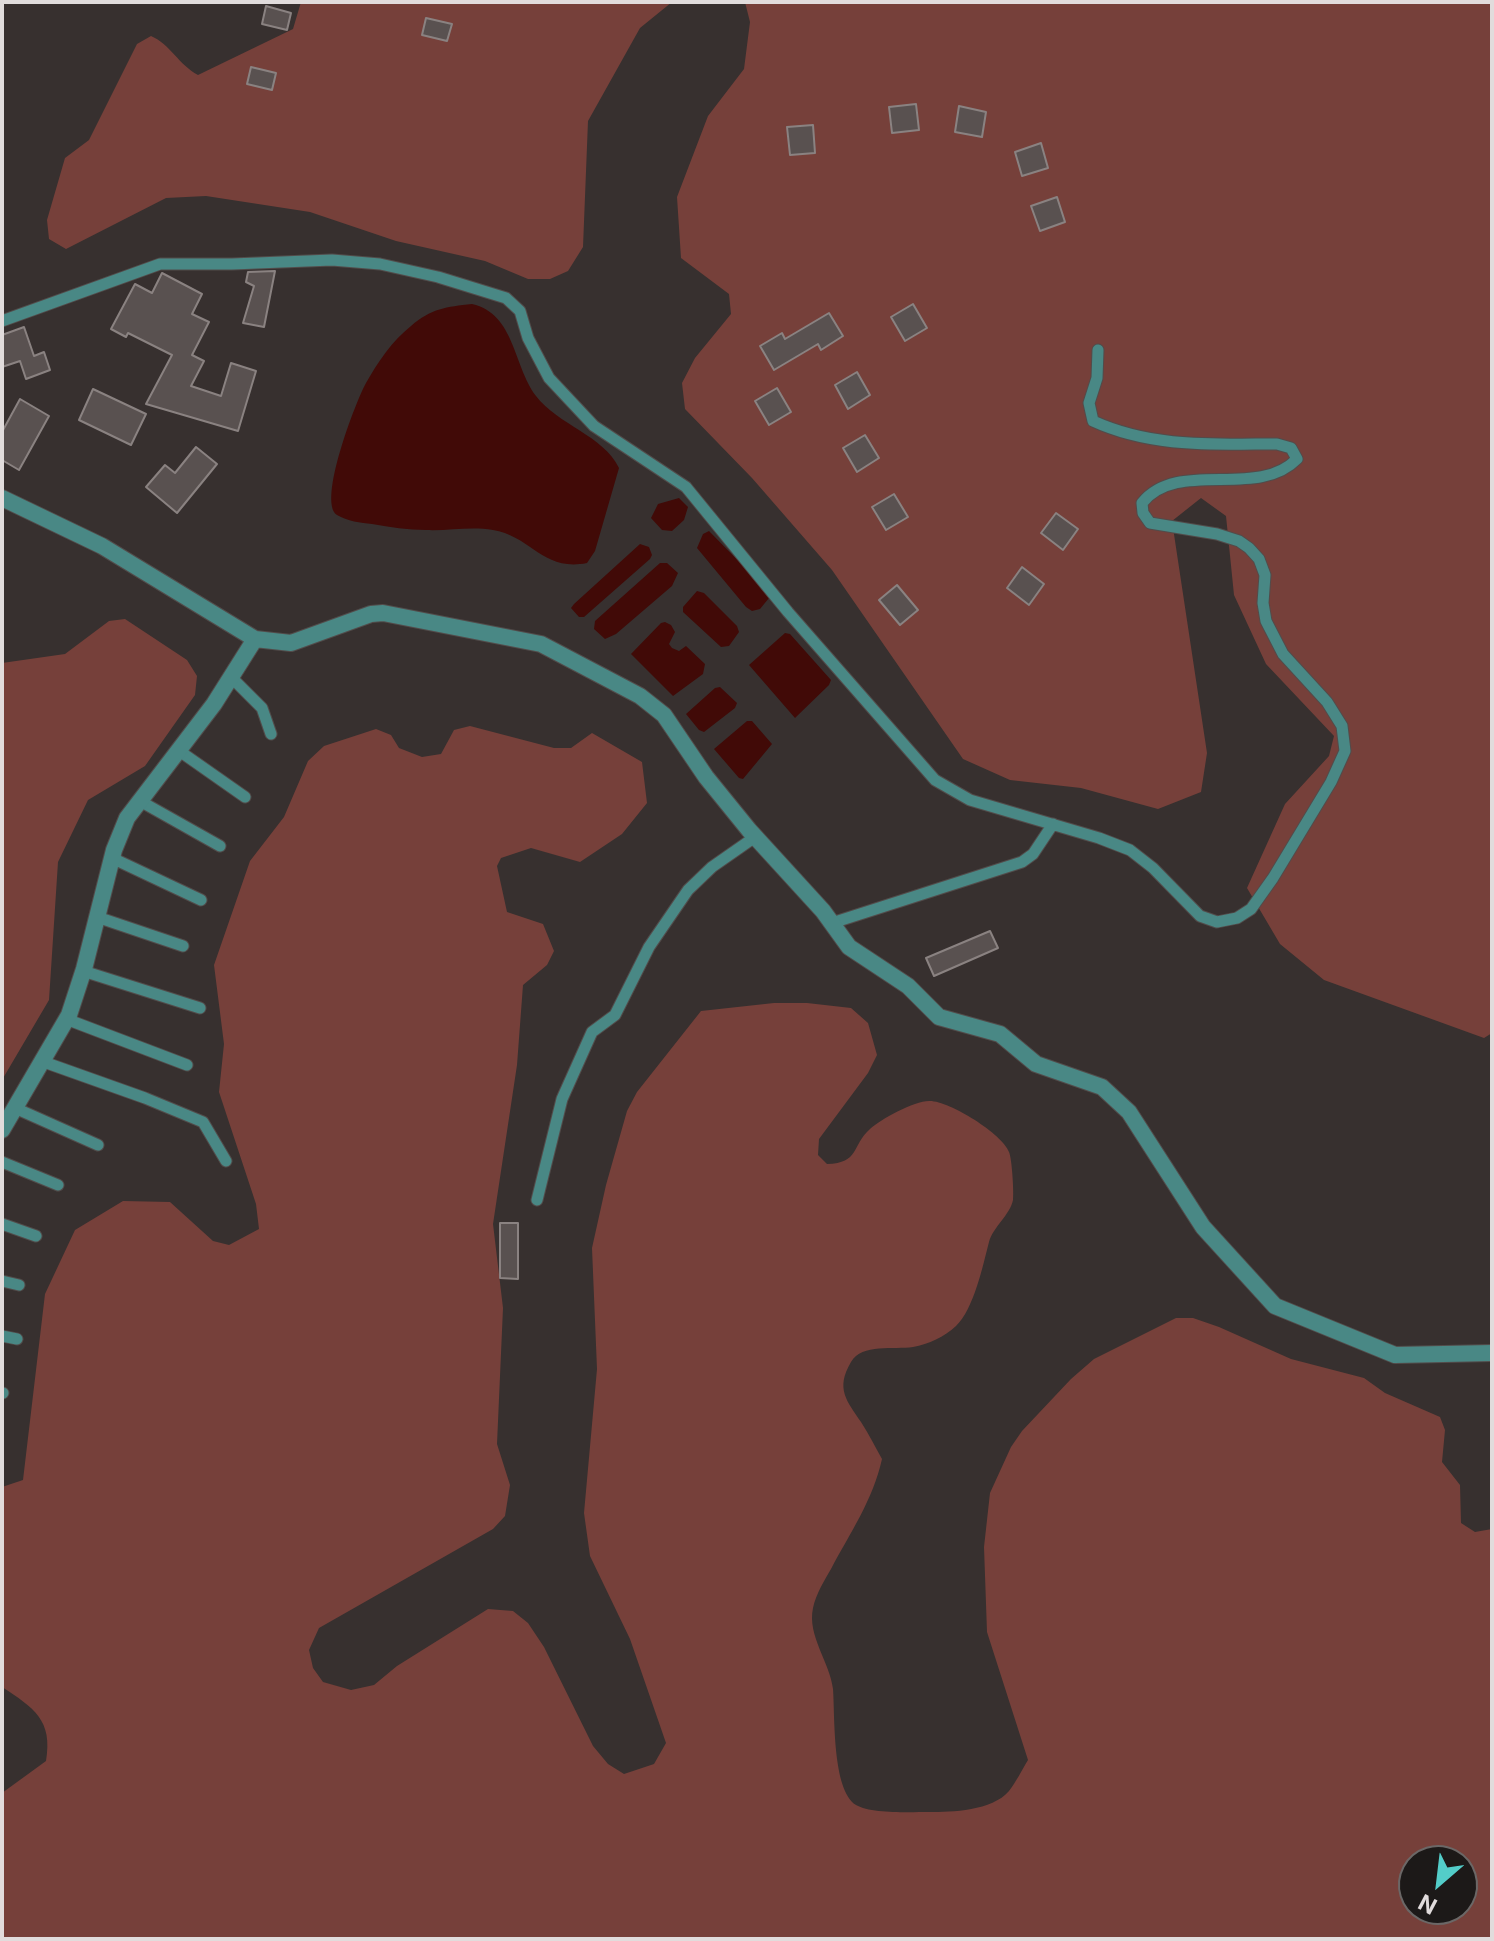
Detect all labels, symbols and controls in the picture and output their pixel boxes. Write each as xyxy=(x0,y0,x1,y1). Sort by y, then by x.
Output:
north arrow xyxy=(1398,1845,1478,1925)
text: N xyxy=(1414,1889,1441,1920)

